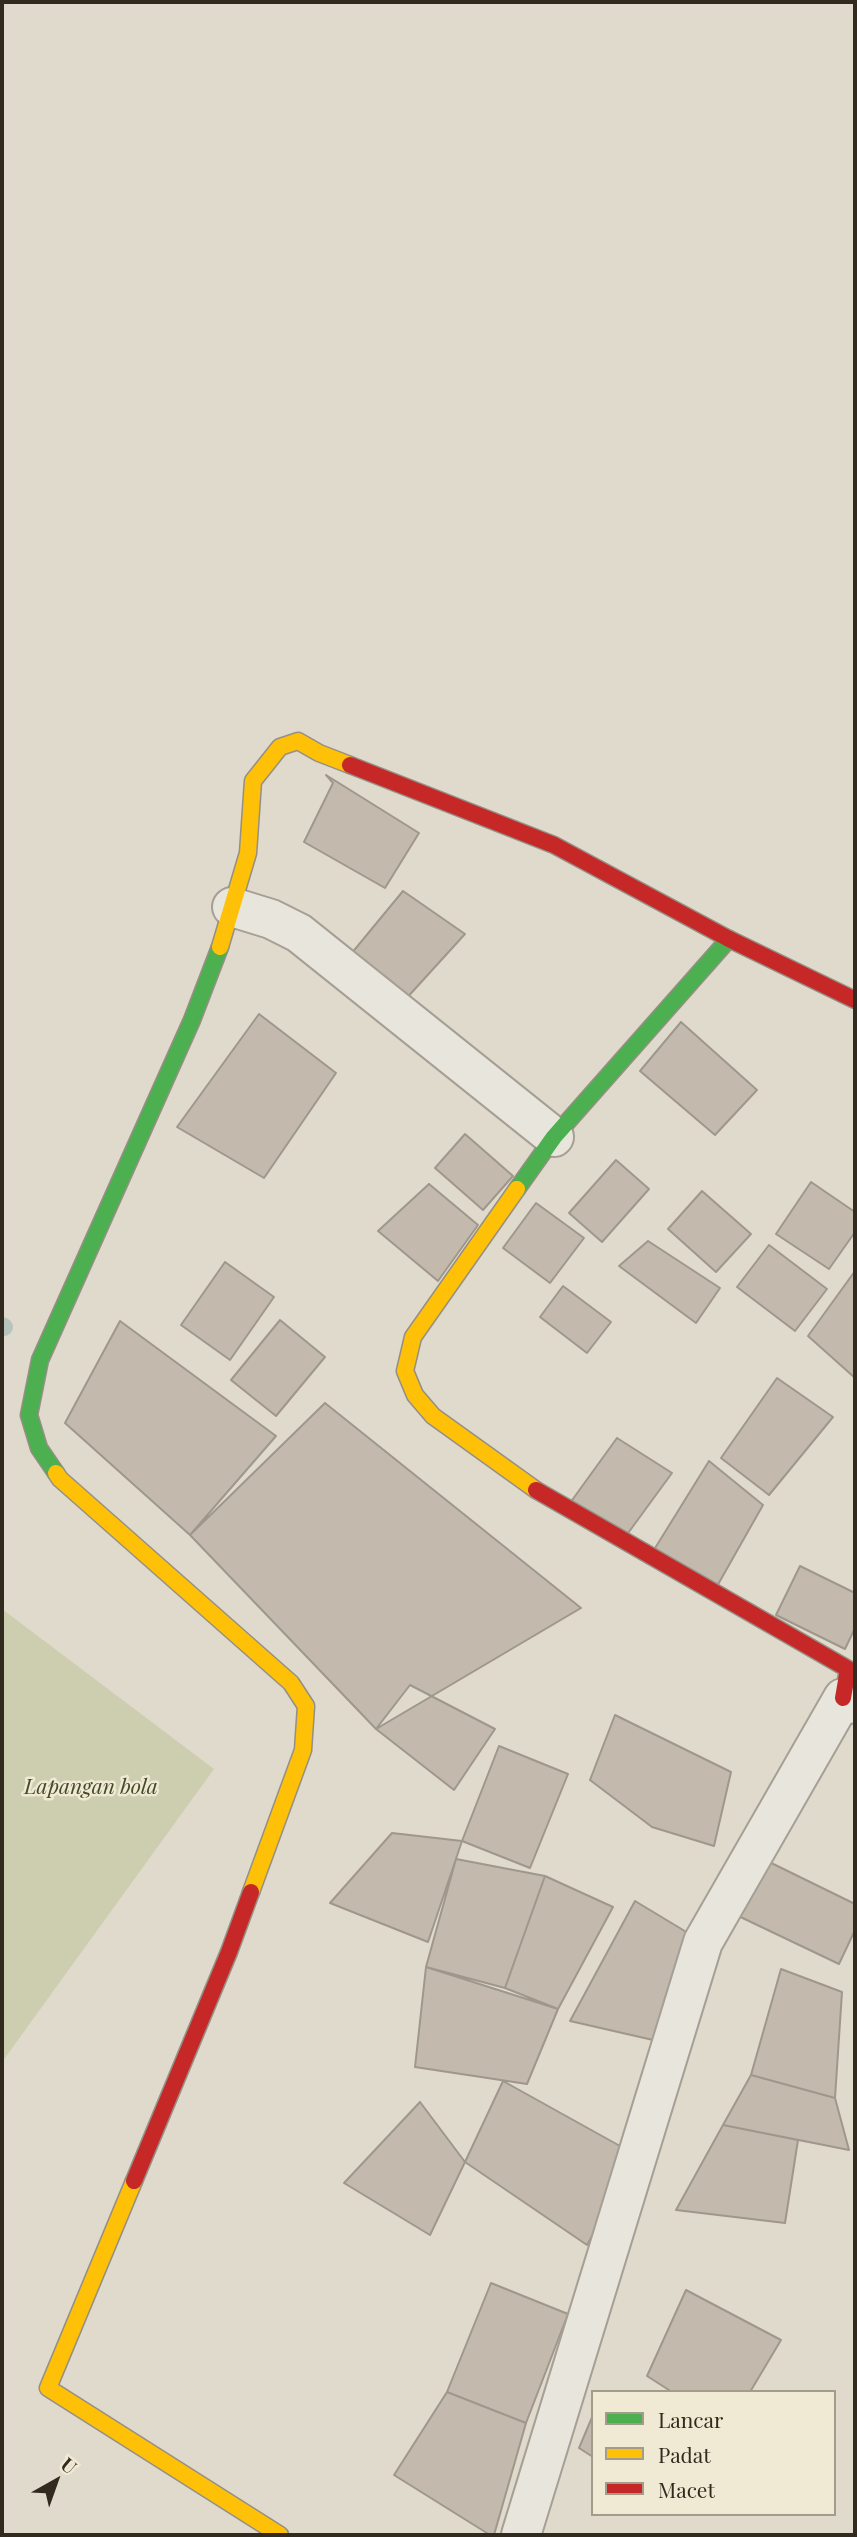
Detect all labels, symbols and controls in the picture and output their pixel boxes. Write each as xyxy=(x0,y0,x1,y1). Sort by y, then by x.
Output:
park label: Lapangan bola xyxy=(24,1774,158,1800)
legend xyxy=(591,2390,836,2516)
text: Lancar xyxy=(658,2405,723,2433)
text: Padat xyxy=(658,2440,711,2468)
north arrow xyxy=(21,2446,91,2516)
text: U xyxy=(56,2451,83,2479)
text: Macet xyxy=(658,2475,715,2503)

